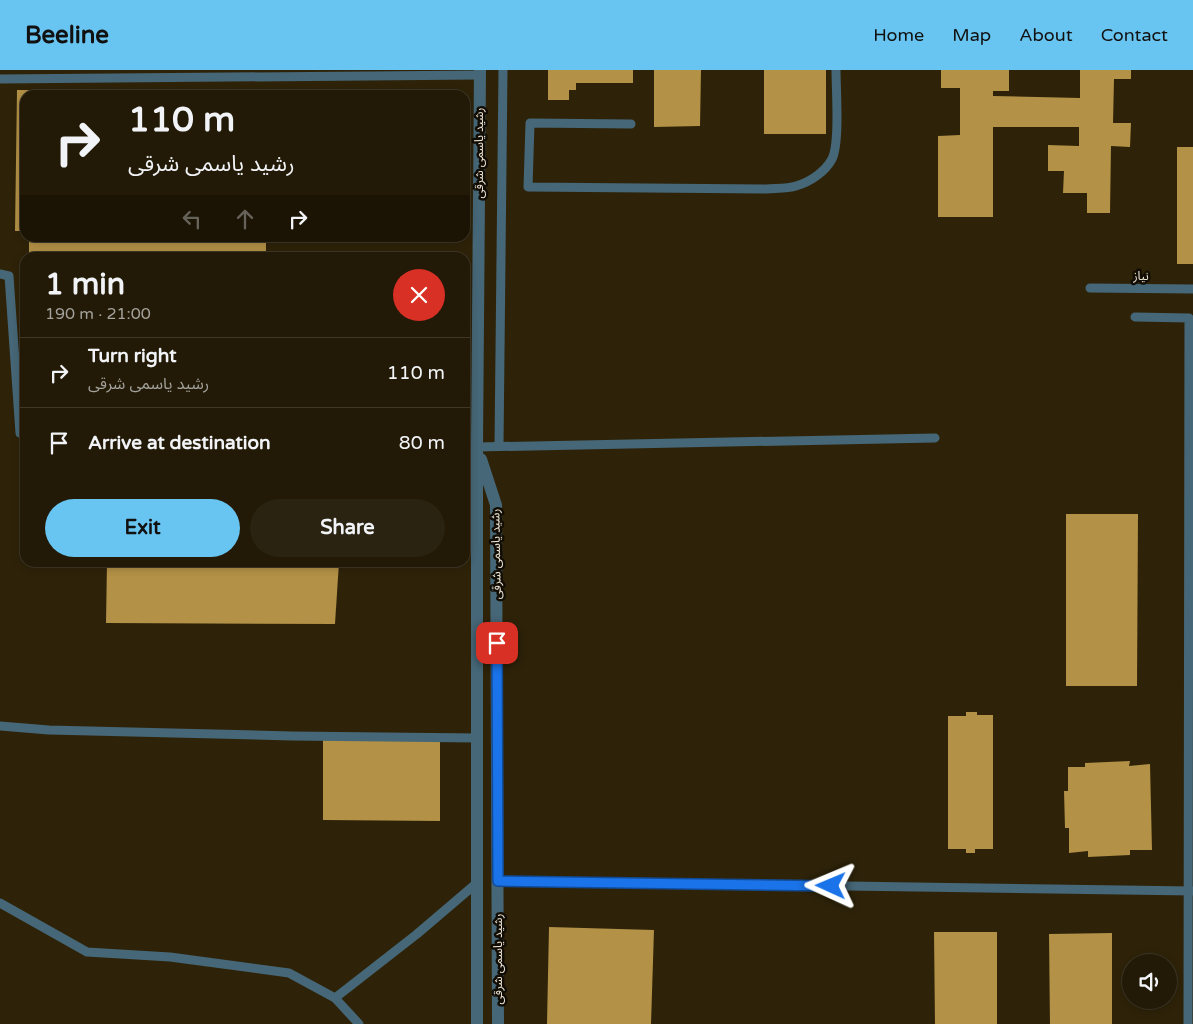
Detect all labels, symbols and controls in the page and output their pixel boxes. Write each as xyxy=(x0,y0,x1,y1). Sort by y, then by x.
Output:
text: Beeline xyxy=(25,21,109,50)
text: Home xyxy=(873,24,924,46)
text: Map xyxy=(952,24,991,46)
text: About xyxy=(1019,24,1073,46)
text: Contact xyxy=(1101,24,1168,46)
text: 110 m xyxy=(128,99,235,141)
street label: رشید یاسمی شرقی xyxy=(472,108,486,198)
icon: right xyxy=(45,110,110,175)
text: رشید یاسمی شرقی xyxy=(128,151,294,177)
icon: left xyxy=(178,205,206,233)
icon: ahead xyxy=(231,205,259,233)
icon: right xyxy=(284,205,312,233)
text: 1 min xyxy=(45,266,125,303)
button: close xyxy=(393,269,445,321)
street label: نیاز xyxy=(1132,269,1149,283)
text: 190 m · 21:00 xyxy=(45,304,151,324)
text: Turn right xyxy=(88,345,176,367)
icon: right xyxy=(45,359,73,387)
text: 110 m xyxy=(387,362,445,384)
text: رشید یاسمی شرقی xyxy=(88,374,209,394)
icon: arrive xyxy=(45,429,73,457)
text: Arrive at destination xyxy=(88,432,271,454)
text: 80 m xyxy=(399,432,445,454)
button: Exit xyxy=(45,499,240,557)
button: Share xyxy=(250,499,445,557)
street label: رشید یاسمی شرقی xyxy=(488,508,504,600)
pin xyxy=(476,622,518,664)
icon: arrive xyxy=(483,629,511,657)
position arrow xyxy=(804,859,856,911)
street label: رشید یاسمی شرقی xyxy=(491,914,505,1004)
map controls xyxy=(1122,954,1177,1009)
button: sound xyxy=(1122,954,1177,1009)

